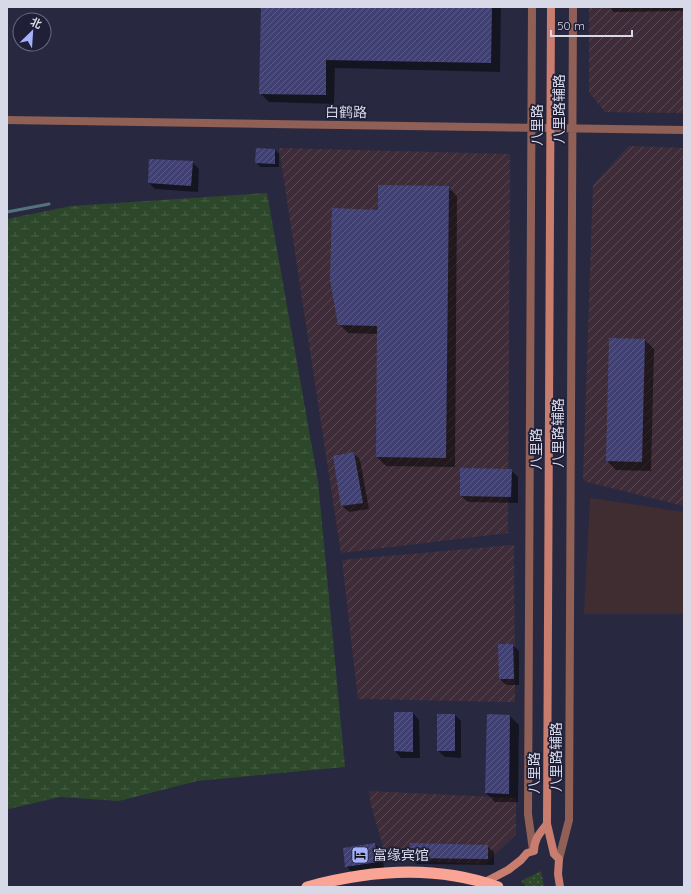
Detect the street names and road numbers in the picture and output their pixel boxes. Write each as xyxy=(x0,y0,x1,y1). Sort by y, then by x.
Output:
street label: 八里路辅路 xyxy=(550,74,568,144)
street label: 白鹤路 xyxy=(325,103,367,121)
street label: 八里路 xyxy=(528,104,546,146)
street label: 八里路辅路 xyxy=(549,398,567,468)
street label: 八里路 xyxy=(527,428,545,470)
street label: 八里路辅路 xyxy=(547,722,565,792)
street label: 八里路 xyxy=(525,752,543,794)

